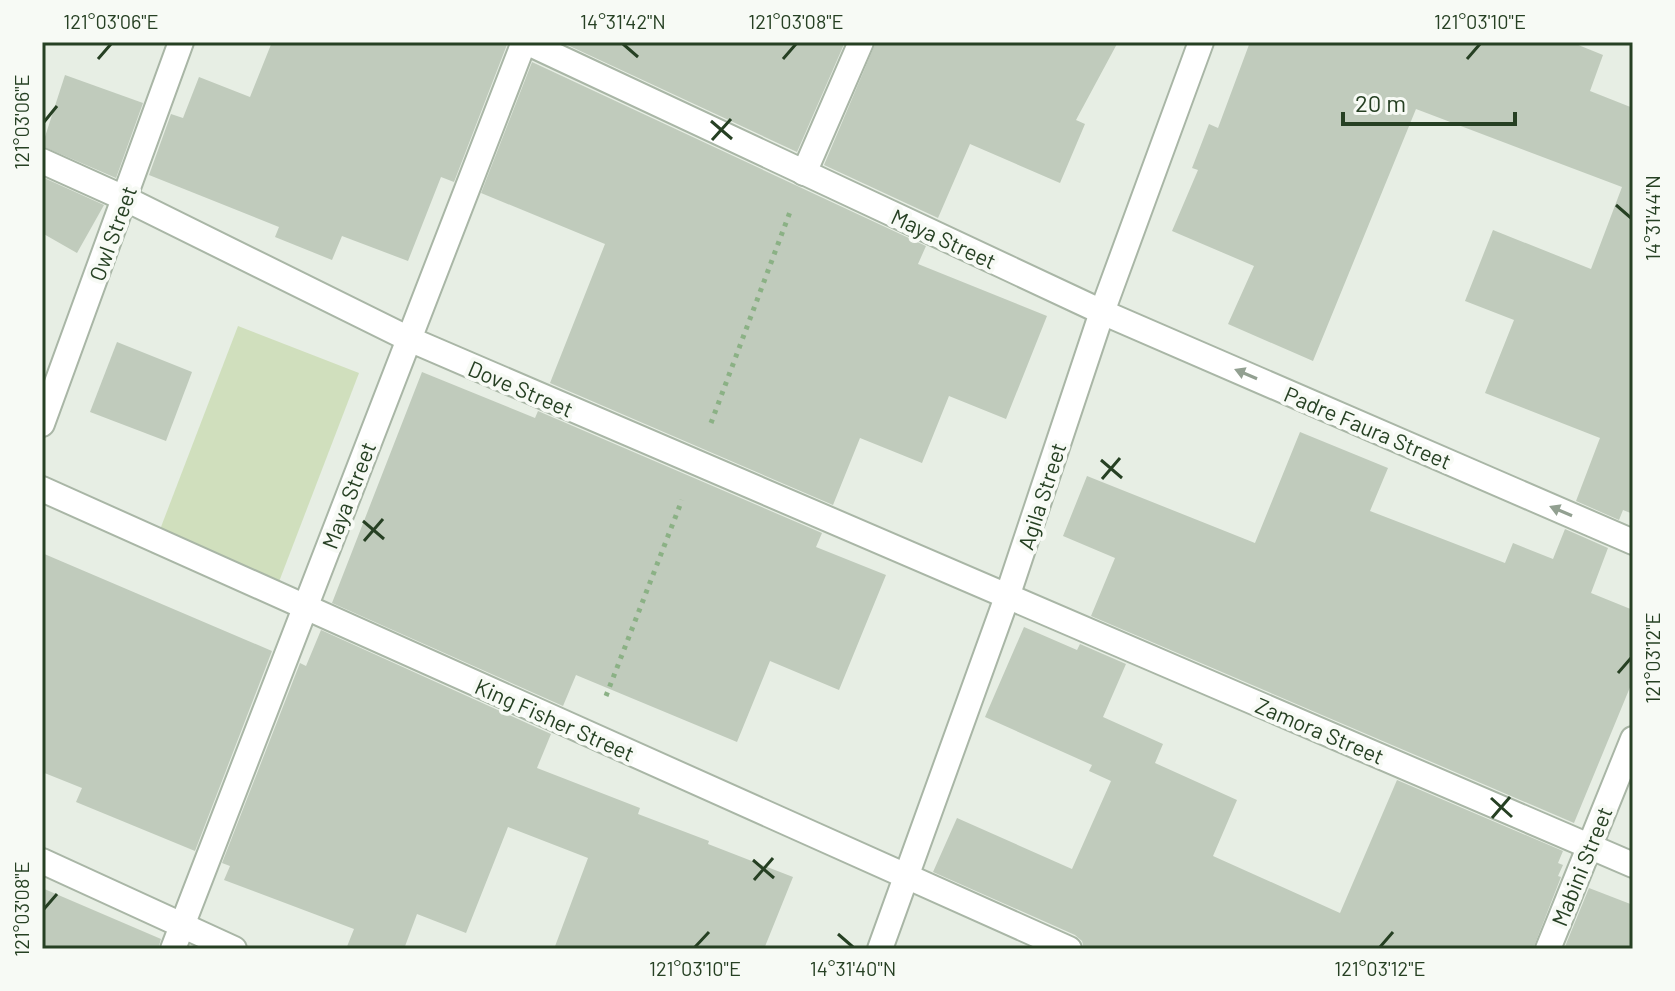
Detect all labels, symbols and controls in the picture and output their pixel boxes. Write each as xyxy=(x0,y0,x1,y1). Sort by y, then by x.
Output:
text: 121°03'06"E xyxy=(63,9,159,33)
text: 14°31'42"N xyxy=(580,9,666,33)
text: 121°03'08"E xyxy=(748,9,844,33)
text: 121°03'10"E xyxy=(1434,9,1526,33)
text: 121°03'06"E xyxy=(9,74,33,170)
scale bar xyxy=(1343,76,1515,126)
text: 20 m xyxy=(1355,88,1406,117)
text: 14°31'44"N xyxy=(1640,175,1664,261)
street label: Owl Street xyxy=(83,182,141,284)
street label: Maya Street xyxy=(888,202,1000,274)
street label: Dove Street xyxy=(465,354,577,422)
one-way arrow xyxy=(1234,368,1258,381)
street label: Padre Faura Street xyxy=(1281,380,1455,474)
street label: Maya Street xyxy=(316,438,380,552)
street label: Agila Street xyxy=(1011,439,1071,553)
one-way arrow xyxy=(1550,505,1573,518)
text: 121°03'12"E xyxy=(1640,612,1664,704)
street label: King Fisher Street xyxy=(471,672,639,766)
street label: Zamora Street xyxy=(1252,691,1388,769)
street label: Mabini Street xyxy=(1545,802,1617,930)
text: 121°03'08"E xyxy=(9,861,33,957)
text: 121°03'10"E xyxy=(649,956,741,980)
text: 14°31'40"N xyxy=(810,956,896,980)
text: 121°03'12"E xyxy=(1334,956,1426,980)

